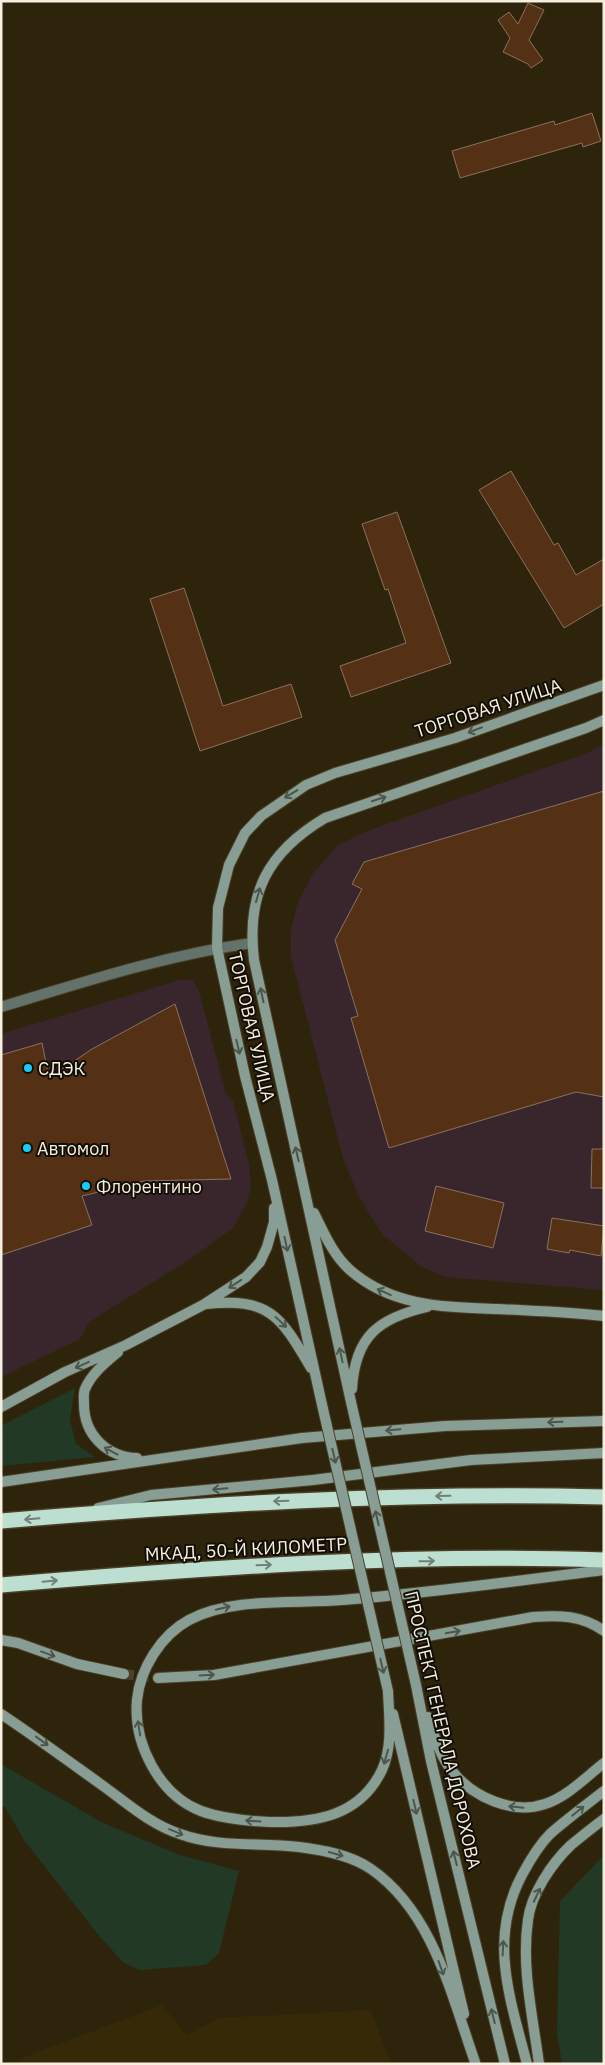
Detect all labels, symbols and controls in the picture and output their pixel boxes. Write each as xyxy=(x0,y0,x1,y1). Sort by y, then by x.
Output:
street label: ТОРГОВАЯ УЛИЦА xyxy=(412,673,565,743)
one-way arrow xyxy=(468,726,484,735)
one-way arrow xyxy=(284,790,298,800)
one-way arrow xyxy=(371,794,386,803)
one-way arrow xyxy=(253,887,263,903)
street label: ТОРГОВАЯ УЛИЦА xyxy=(224,950,281,1105)
one-way arrow xyxy=(257,988,266,1004)
one-way arrow xyxy=(234,1038,243,1054)
place label: СДЭК xyxy=(38,1057,86,1080)
marker: СДЭК xyxy=(22,1062,34,1074)
place label: Автомол xyxy=(37,1137,109,1160)
marker: Автомол xyxy=(21,1142,33,1154)
one-way arrow xyxy=(292,1146,301,1162)
place label: Флорентино xyxy=(96,1175,202,1198)
marker: Флорентино xyxy=(80,1180,92,1192)
one-way arrow xyxy=(282,1236,292,1252)
one-way arrow xyxy=(228,1279,242,1289)
one-way arrow xyxy=(377,1287,392,1296)
one-way arrow xyxy=(274,1316,287,1328)
one-way arrow xyxy=(336,1347,345,1363)
one-way arrow xyxy=(75,1361,90,1371)
one-way arrow xyxy=(547,1418,563,1427)
one-way arrow xyxy=(385,1425,401,1435)
one-way arrow xyxy=(103,1446,118,1456)
one-way arrow xyxy=(329,1448,339,1464)
one-way arrow xyxy=(212,1484,228,1494)
one-way arrow xyxy=(436,1492,452,1501)
one-way arrow xyxy=(273,1496,289,1505)
one-way arrow xyxy=(372,1511,382,1527)
one-way arrow xyxy=(24,1514,40,1523)
street label: МКАД, 50-Й КИЛОМЕТР xyxy=(144,1532,348,1566)
one-way arrow xyxy=(418,1556,434,1565)
one-way arrow xyxy=(256,1561,272,1570)
one-way arrow xyxy=(42,1576,58,1585)
street label: ПРОСПЕКТ ГЕНЕРАЛА ДОРОХОВА xyxy=(400,1589,486,1872)
one-way arrow xyxy=(214,1603,230,1612)
one-way arrow xyxy=(444,1626,460,1636)
one-way arrow xyxy=(40,1650,55,1659)
one-way arrow xyxy=(378,1657,387,1673)
one-way arrow xyxy=(198,1671,214,1680)
one-way arrow xyxy=(134,1720,144,1736)
one-way arrow xyxy=(34,1736,48,1747)
one-way arrow xyxy=(380,1749,390,1765)
one-way arrow xyxy=(411,1798,420,1814)
one-way arrow xyxy=(509,1802,525,1812)
one-way arrow xyxy=(572,1806,585,1817)
one-way arrow xyxy=(246,1816,262,1825)
one-way arrow xyxy=(168,1828,183,1838)
one-way arrow xyxy=(327,1850,343,1859)
one-way arrow xyxy=(450,1851,459,1867)
one-way arrow xyxy=(533,1888,542,1903)
one-way arrow xyxy=(499,1940,508,1956)
one-way arrow xyxy=(437,1960,447,1976)
one-way arrow xyxy=(488,2009,497,2025)

